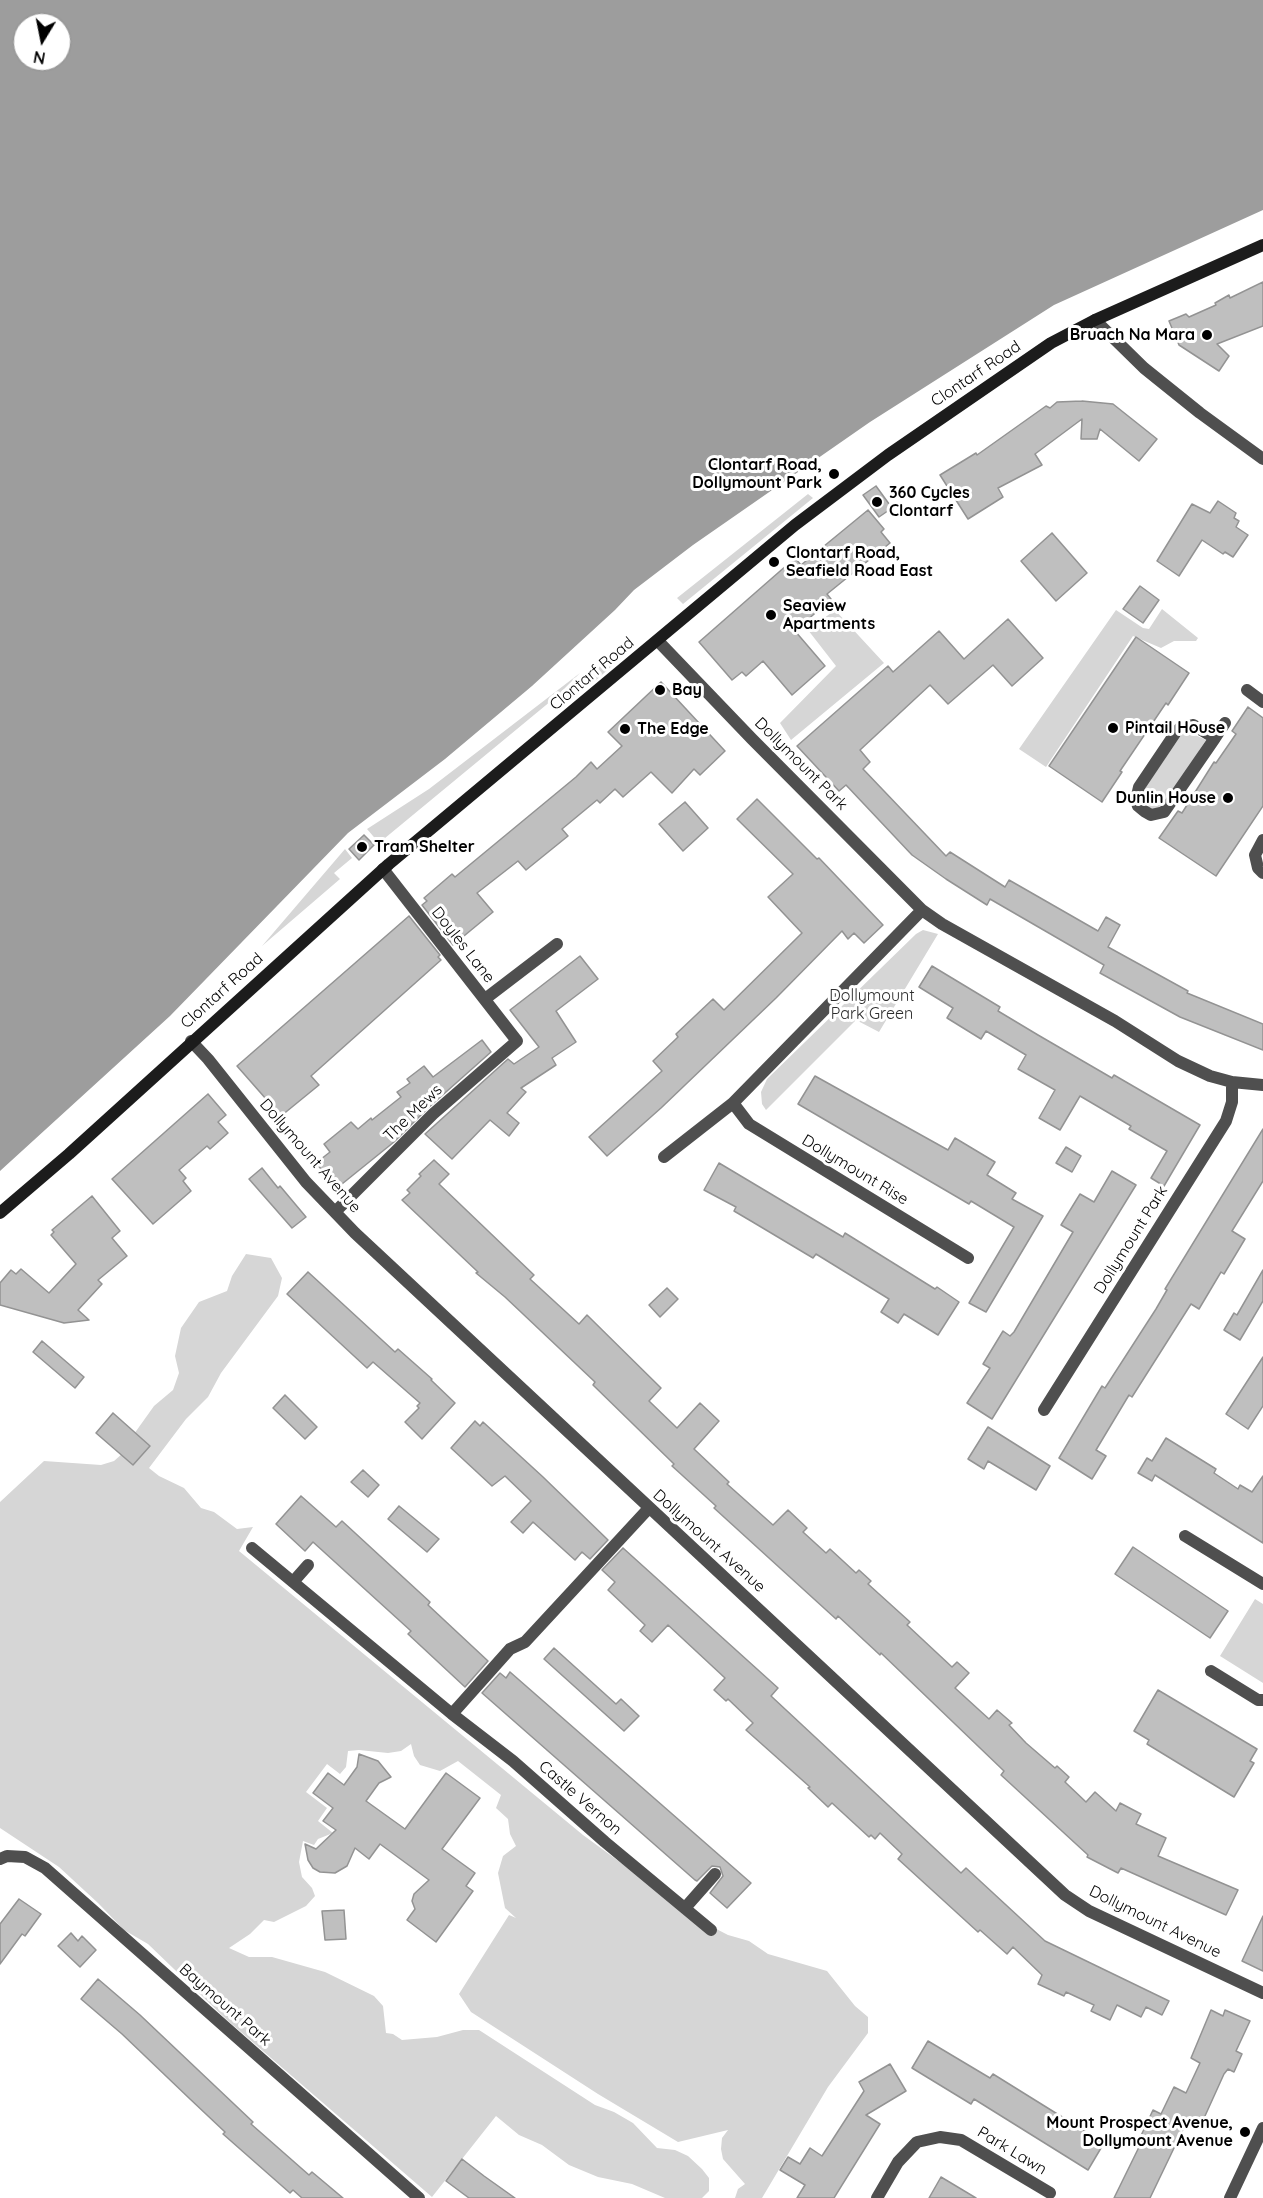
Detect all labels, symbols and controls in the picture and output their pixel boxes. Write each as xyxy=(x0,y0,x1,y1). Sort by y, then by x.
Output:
north arrow xyxy=(12,12,72,72)
text: N xyxy=(32,47,47,69)
place label: Bruach Na Mara xyxy=(1070,325,1195,345)
marker: Bruach Na Mara xyxy=(1200,328,1214,342)
street label: Clontarf Road xyxy=(928,337,1024,411)
place label: Clontarf Road, Dollymount Park xyxy=(692,455,822,493)
marker: Clontarf Road, Dollymount Park xyxy=(827,467,841,481)
place label: 360 Cycles Clontarf xyxy=(889,483,970,521)
marker: 360 Cycles Clontarf xyxy=(870,495,884,509)
place label: Clontarf Road, Seafield Road East xyxy=(786,543,933,581)
marker: Clontarf Road, Seafield Road East xyxy=(767,555,781,569)
place label: Seaview Apartments xyxy=(783,596,875,634)
marker: Seaview Apartments xyxy=(764,608,778,622)
street label: Clontarf Road xyxy=(546,633,638,715)
place label: Bay xyxy=(672,680,702,700)
marker: Bay xyxy=(653,683,667,697)
street label: Dollymount Park xyxy=(750,713,852,815)
place label: Pintail House xyxy=(1125,718,1225,738)
place label: The Edge xyxy=(637,719,709,739)
marker: Pintail House xyxy=(1106,721,1120,735)
marker: The Edge xyxy=(618,722,632,736)
place label: Dunlin House xyxy=(1115,788,1216,808)
marker: Dunlin House xyxy=(1221,791,1235,805)
place label: Tram Shelter xyxy=(374,837,475,857)
marker: Tram Shelter xyxy=(355,840,369,854)
street label: Doyles Lane xyxy=(427,903,499,987)
street label: Clontarf Road xyxy=(177,949,267,1033)
park label: Dollymount Park Green xyxy=(829,986,915,1024)
street label: The Mews xyxy=(380,1080,446,1146)
street label: Dollymount Avenue xyxy=(255,1095,365,1217)
street label: Dollymount Rise xyxy=(798,1131,912,1209)
street label: Dollymount Park xyxy=(1090,1182,1172,1298)
street label: Dollymount Avenue xyxy=(649,1485,769,1597)
street label: Castle Vernon xyxy=(535,1757,625,1839)
street label: Dollymount Avenue xyxy=(1086,1882,1224,1962)
street label: Baymount Park xyxy=(175,1960,275,2050)
place label: Mount Prospect Avenue, Dollymount Avenue xyxy=(1046,2113,1233,2151)
street label: Park Lawn xyxy=(974,2123,1050,2179)
marker: Mount Prospect Avenue, Dollymount Avenue xyxy=(1238,2125,1252,2139)

